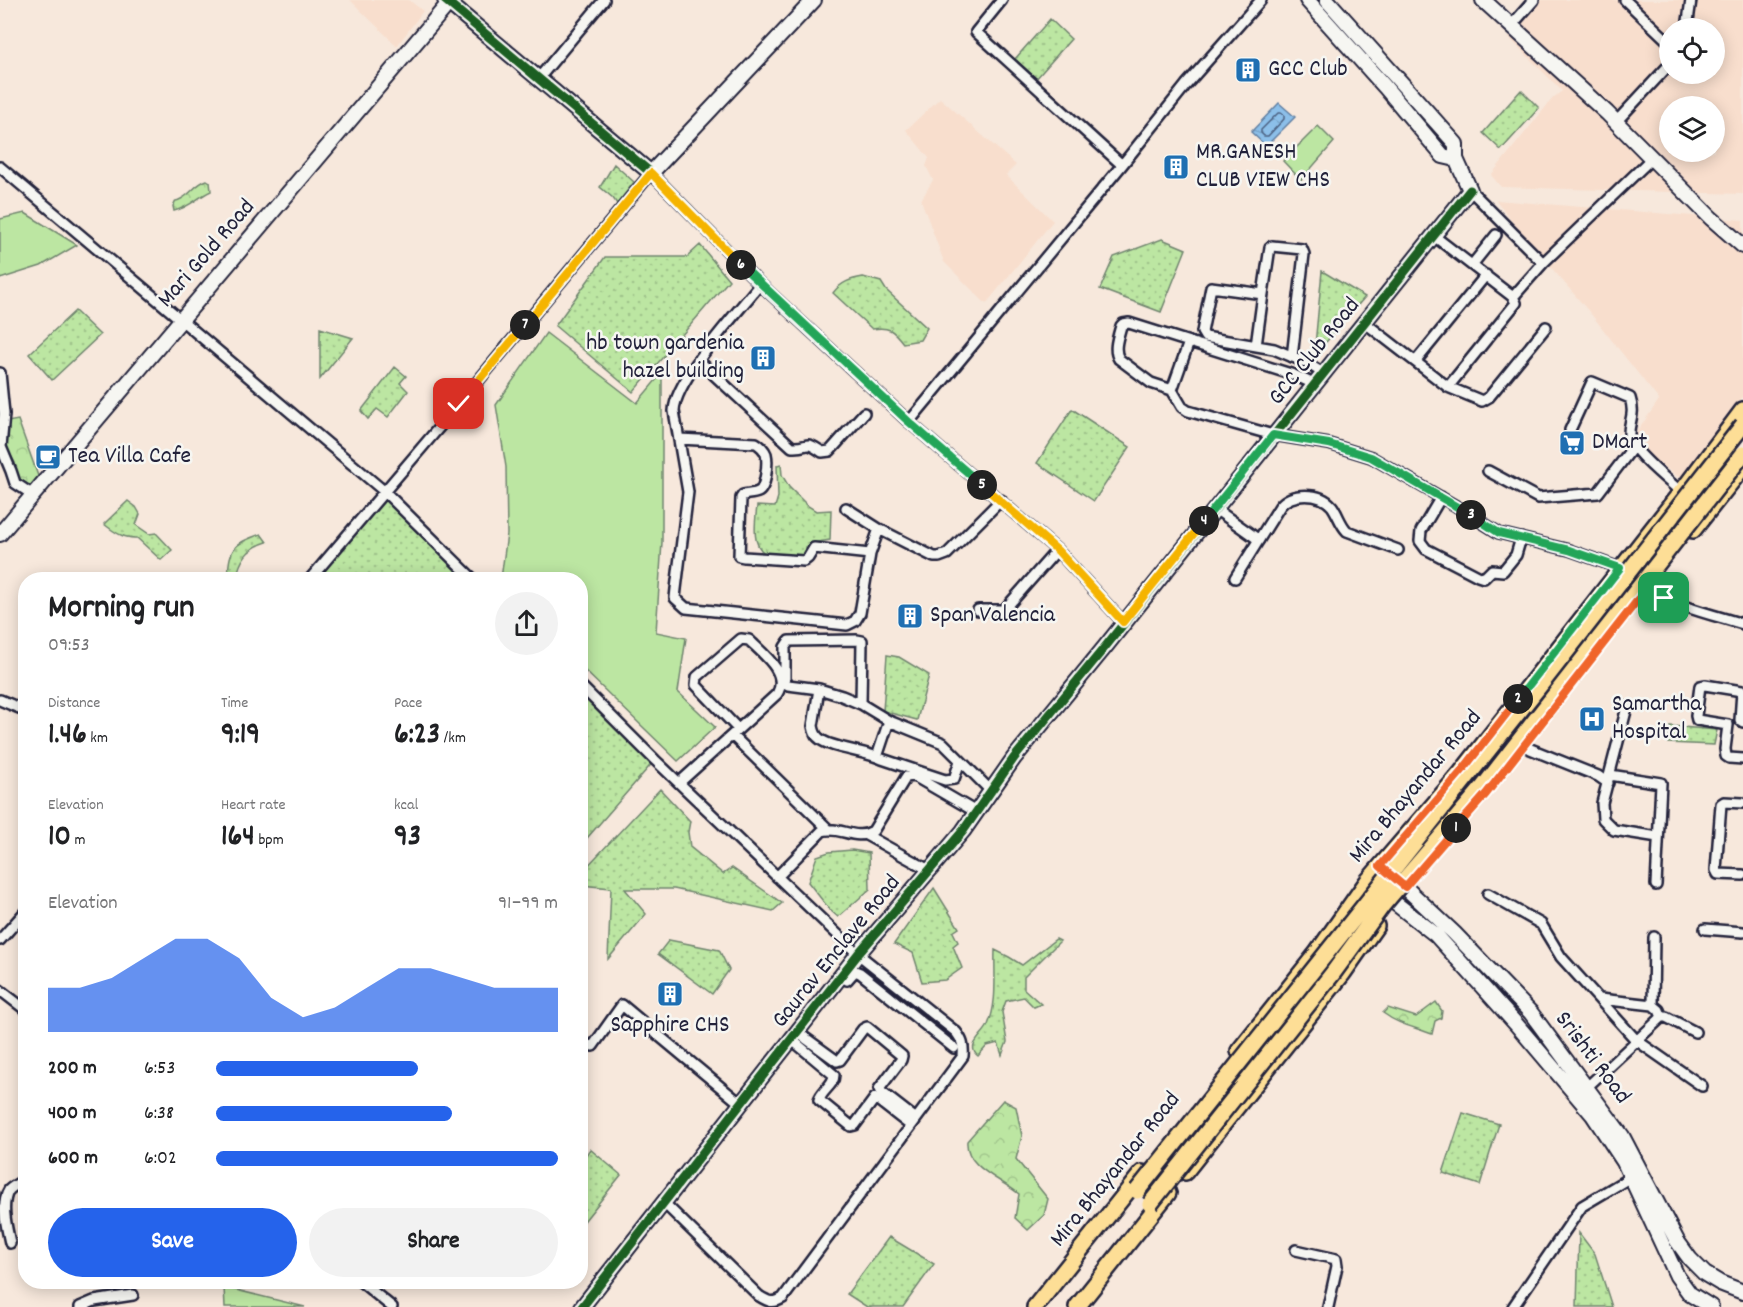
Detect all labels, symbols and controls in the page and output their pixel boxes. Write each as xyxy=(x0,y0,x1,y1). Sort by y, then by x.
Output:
map controls xyxy=(1659,18,1725,162)
button: locate xyxy=(1659,18,1725,84)
place label: GCC Club xyxy=(1268,53,1348,87)
building icon: GCC Club xyxy=(1233,55,1263,85)
button: layers xyxy=(1659,96,1725,162)
place label: MR.GANESH CLUB VIEW CHS xyxy=(1196,136,1330,198)
building icon: MR.GANESH CLUB VIEW CHS xyxy=(1161,152,1191,182)
street label: Mari Gold Road xyxy=(150,192,264,316)
pin: 6 xyxy=(726,250,756,280)
text: 6 xyxy=(737,253,745,276)
street label: GCC Club Road xyxy=(1261,291,1369,413)
pin: 7 xyxy=(510,310,540,340)
text: 7 xyxy=(522,313,528,336)
place label: hb town gardenia hazel building xyxy=(586,327,745,389)
building icon: hb town gardenia hazel building xyxy=(748,343,778,373)
pin xyxy=(433,378,484,429)
icon: check xyxy=(442,387,475,420)
place label: DMart xyxy=(1592,426,1648,460)
supermarket icon: DMart xyxy=(1557,428,1587,458)
place label: Tea Villa Cafe xyxy=(68,440,191,474)
cafe icon: Tea Villa Cafe xyxy=(33,442,63,472)
pin: 5 xyxy=(967,470,997,500)
text: 5 xyxy=(978,473,986,496)
pin: 3 xyxy=(1456,500,1486,530)
text: 3 xyxy=(1467,503,1475,526)
pin: 4 xyxy=(1189,506,1219,536)
text: 4 xyxy=(1201,509,1207,532)
pin xyxy=(1638,572,1689,623)
icon: arrive xyxy=(1647,581,1680,614)
text: Morning run xyxy=(48,586,195,633)
button: share xyxy=(495,592,558,655)
place label: Span Valencia xyxy=(930,599,1056,633)
building icon: Span Valencia xyxy=(895,601,925,631)
text: 09:53 xyxy=(48,632,90,660)
pin: 2 xyxy=(1503,684,1533,714)
text: 2 xyxy=(1515,687,1522,710)
place label: Samartha Hospital xyxy=(1612,688,1702,750)
text: Distance xyxy=(48,692,100,715)
text: Time xyxy=(221,692,248,715)
text: Pace xyxy=(394,692,422,715)
street label: Mira Bhayandar Road xyxy=(1341,703,1491,871)
hospital icon: Samartha Hospital xyxy=(1577,704,1607,734)
text: 1.46 xyxy=(48,715,87,758)
text: 9:19 xyxy=(221,715,260,758)
text: 6:23 xyxy=(394,715,440,758)
text: km xyxy=(87,727,108,750)
text: /km xyxy=(440,727,466,750)
text: Elevation xyxy=(48,794,104,817)
text: Heart rate xyxy=(221,794,286,817)
text: kcal xyxy=(394,794,418,817)
pin: 1 xyxy=(1441,813,1471,843)
text: 1 xyxy=(1454,816,1458,839)
text: 10 xyxy=(48,817,71,860)
text: 164 xyxy=(221,817,255,860)
text: 93 xyxy=(394,817,421,860)
text: m xyxy=(71,829,86,852)
text: bpm xyxy=(255,829,284,852)
street label: Gaurav Enclave Road xyxy=(764,868,910,1036)
text: Elevation xyxy=(48,890,118,918)
text: 91–99 m xyxy=(498,890,558,918)
building icon: Sapphire CHS xyxy=(655,979,685,1009)
street label: Srishti Road xyxy=(1546,1004,1638,1112)
place label: Sapphire CHS xyxy=(610,1009,730,1043)
text: 200 m xyxy=(48,1055,97,1083)
text: 6:53 xyxy=(144,1055,175,1083)
street label: Mira Bhayandar Road xyxy=(1043,1085,1189,1255)
text: 400 m xyxy=(48,1100,96,1128)
text: 6:38 xyxy=(144,1100,174,1128)
text: 600 m xyxy=(48,1145,98,1173)
text: 6:02 xyxy=(144,1145,177,1173)
button: Save xyxy=(48,1208,297,1277)
button: Share xyxy=(309,1208,558,1277)

